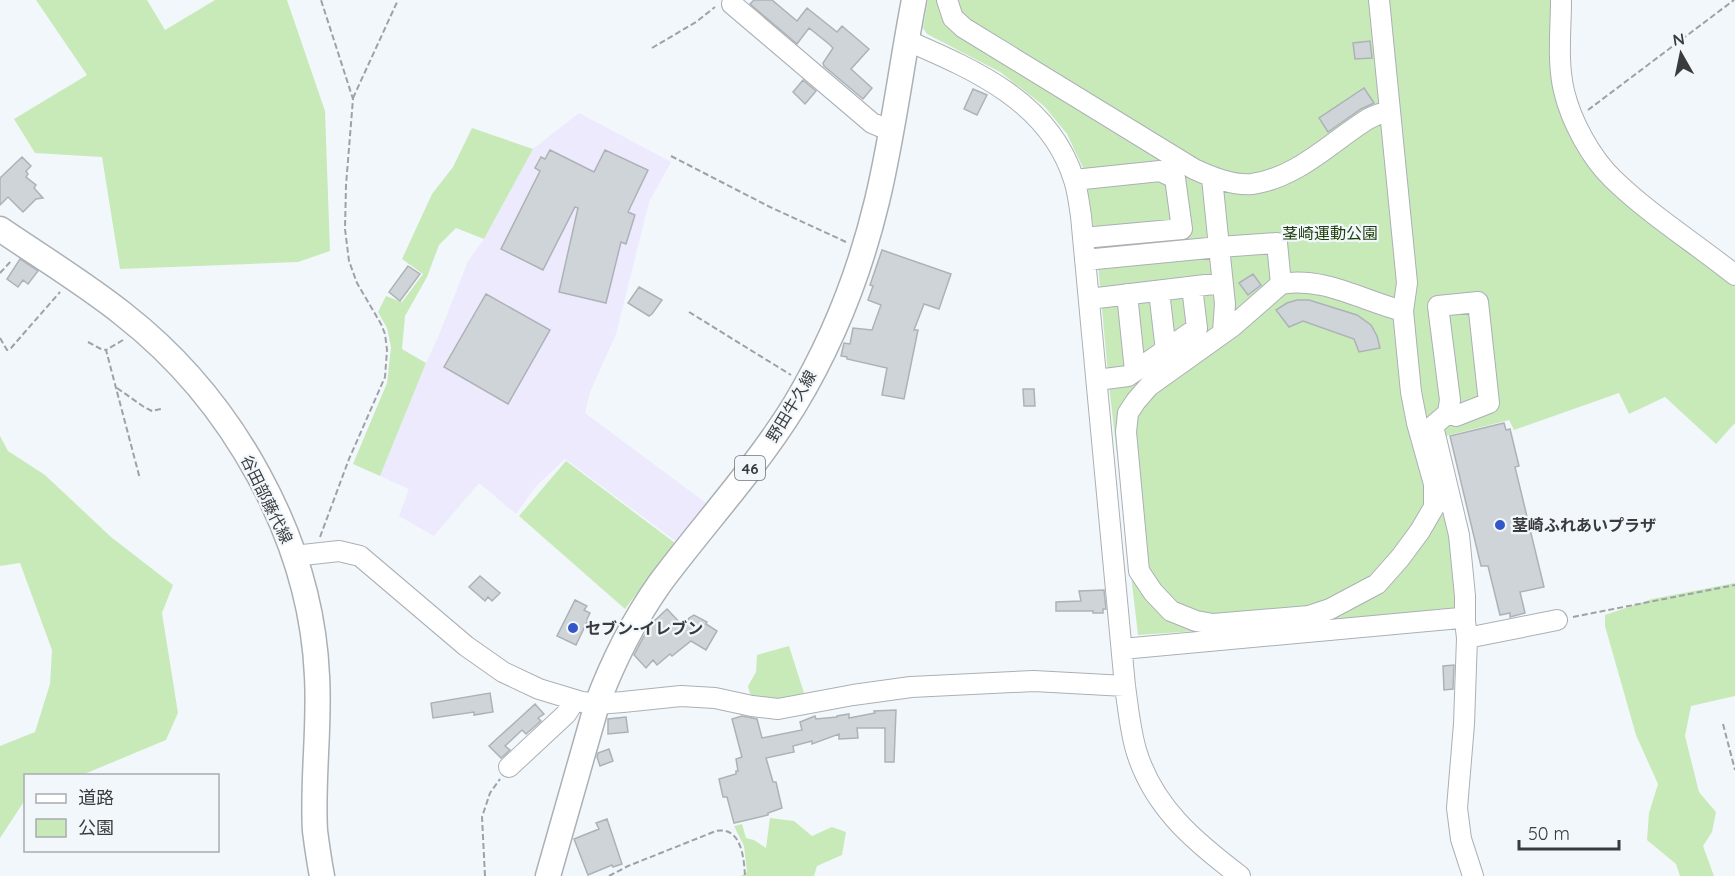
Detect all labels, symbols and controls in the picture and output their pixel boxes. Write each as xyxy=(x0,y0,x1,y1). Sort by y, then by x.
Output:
north arrow xyxy=(1651,24,1711,84)
text: N xyxy=(1671,28,1686,50)
park label: 茎崎運動公園 xyxy=(1282,223,1378,243)
street label: 野田牛久線 xyxy=(762,367,820,445)
street label: 谷田部藤代線 xyxy=(237,451,297,547)
road number: 46 xyxy=(735,456,765,480)
place label: 茎崎ふれあいプラザ xyxy=(1512,515,1656,535)
marker: 茎崎ふれあいプラザ xyxy=(1493,518,1507,532)
place label: セブン-イレブン xyxy=(585,618,703,638)
marker: セブン-イレブン xyxy=(566,621,580,635)
legend xyxy=(24,774,219,852)
text: 道路 xyxy=(78,786,114,809)
scale bar xyxy=(1519,813,1620,851)
text: 公園 xyxy=(78,816,114,839)
text: 50 m xyxy=(1528,822,1570,845)

